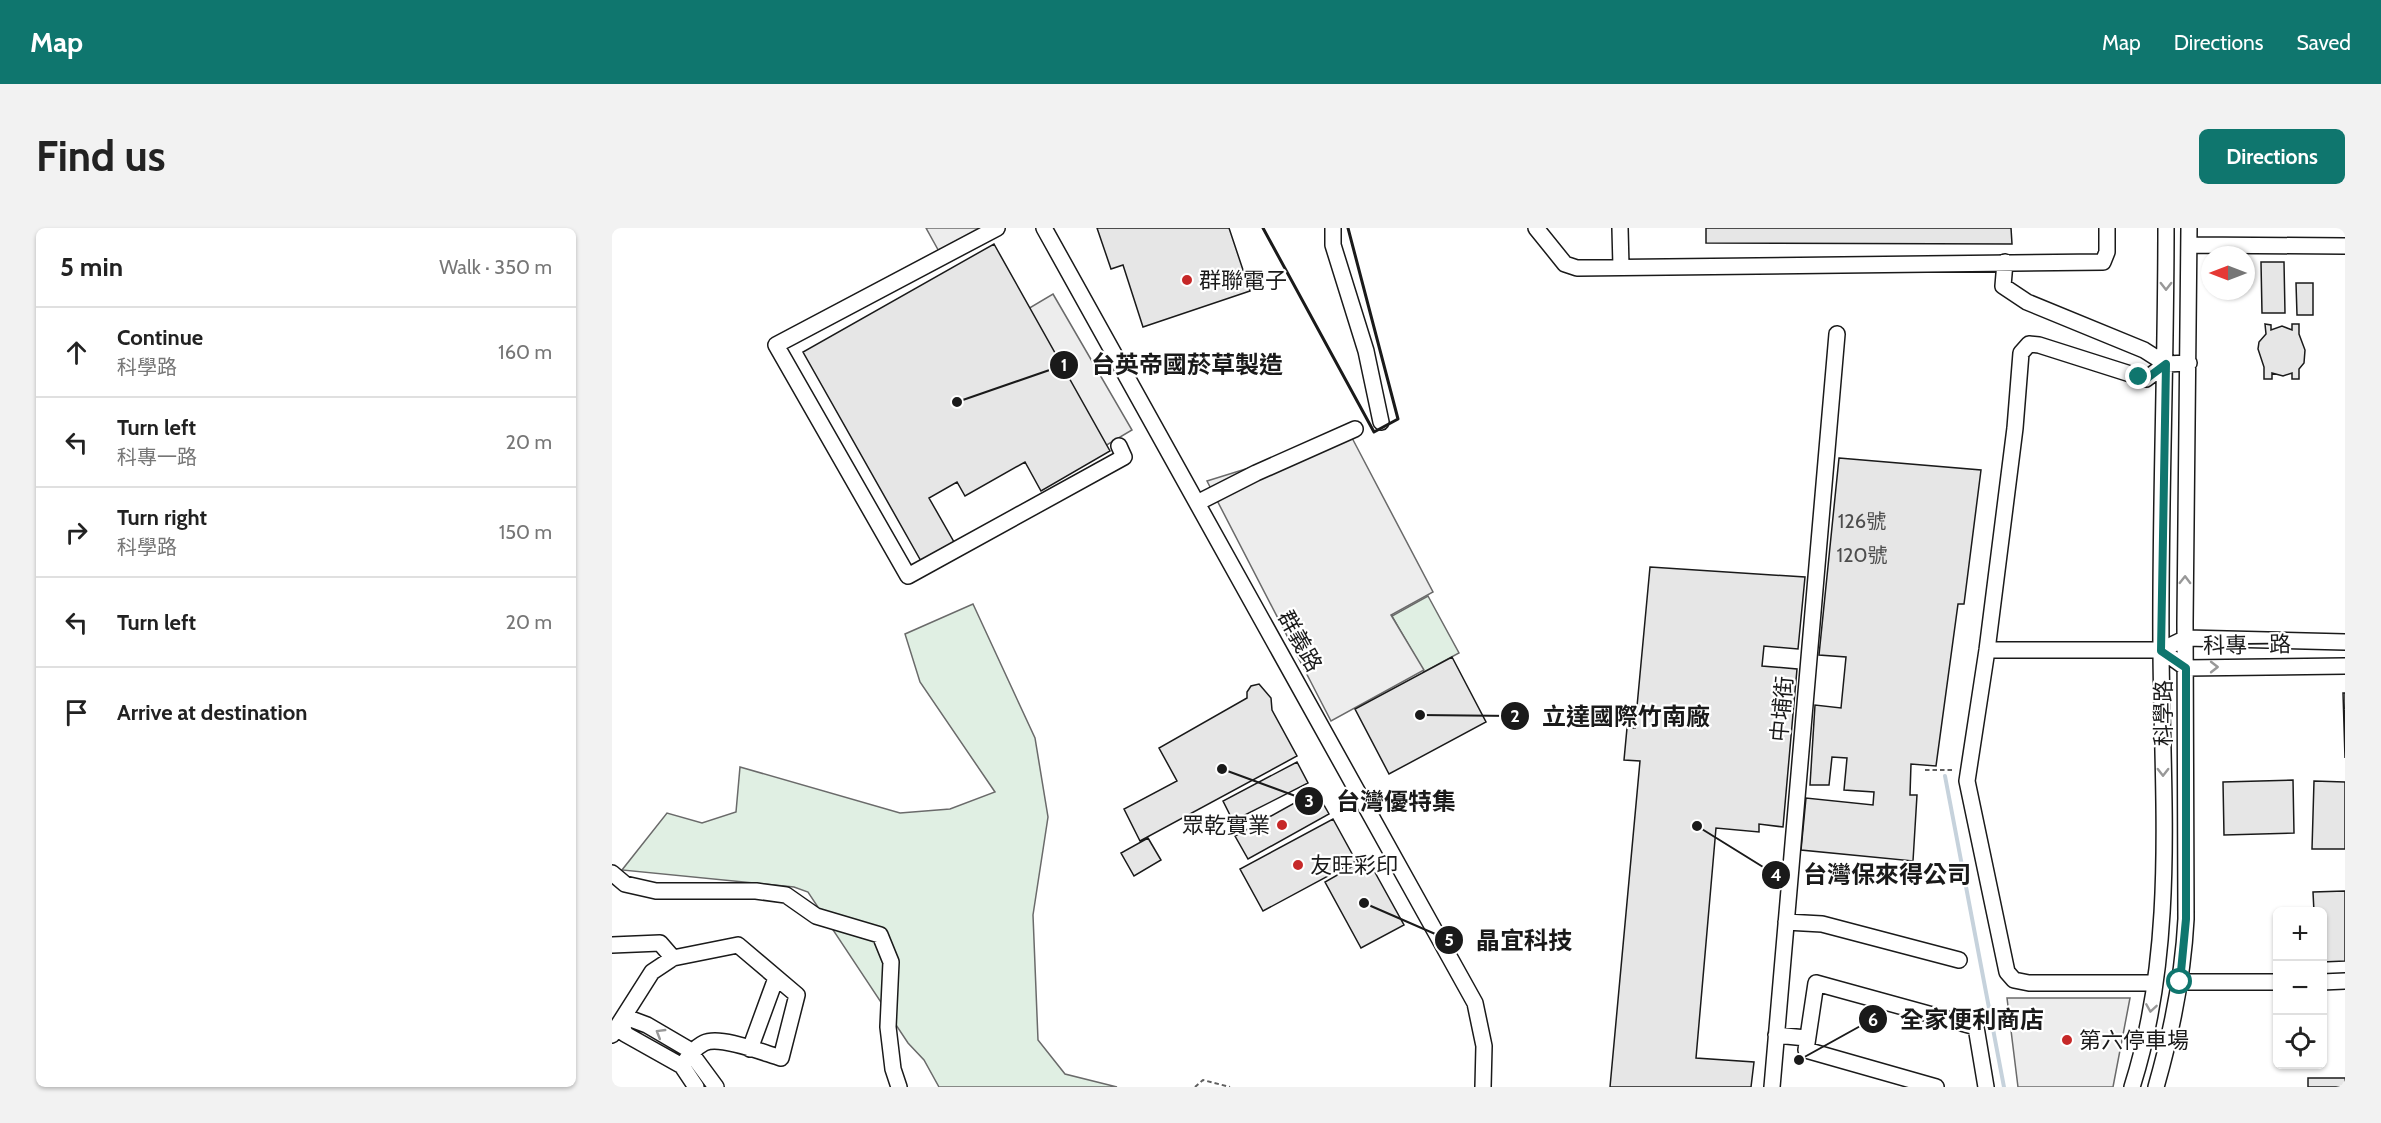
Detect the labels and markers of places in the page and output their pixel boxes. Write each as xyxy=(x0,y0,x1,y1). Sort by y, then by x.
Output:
place label: 群聯電子 xyxy=(1199,267,1287,294)
marker: 群聯電子 xyxy=(1180,273,1194,287)
callout: 台英帝國菸草製造 xyxy=(1049,344,1295,386)
callout: 立達國際竹南廠 xyxy=(1500,695,1722,737)
callout: 台灣優特集 xyxy=(1294,780,1468,822)
place label: 眾乾實業 xyxy=(1182,812,1270,839)
marker: 眾乾實業 xyxy=(1275,818,1289,832)
place label: 友旺彩印 xyxy=(1310,852,1398,879)
callout: 台灣保來得公司 xyxy=(1761,854,1983,896)
marker: 友旺彩印 xyxy=(1291,858,1305,872)
callout: 晶宜科技 xyxy=(1434,919,1584,961)
callout: 全家便利商店 xyxy=(1858,998,2056,1040)
place label: 第六停車場 xyxy=(2079,1027,2189,1054)
marker: 第六停車場 xyxy=(2060,1033,2074,1047)

